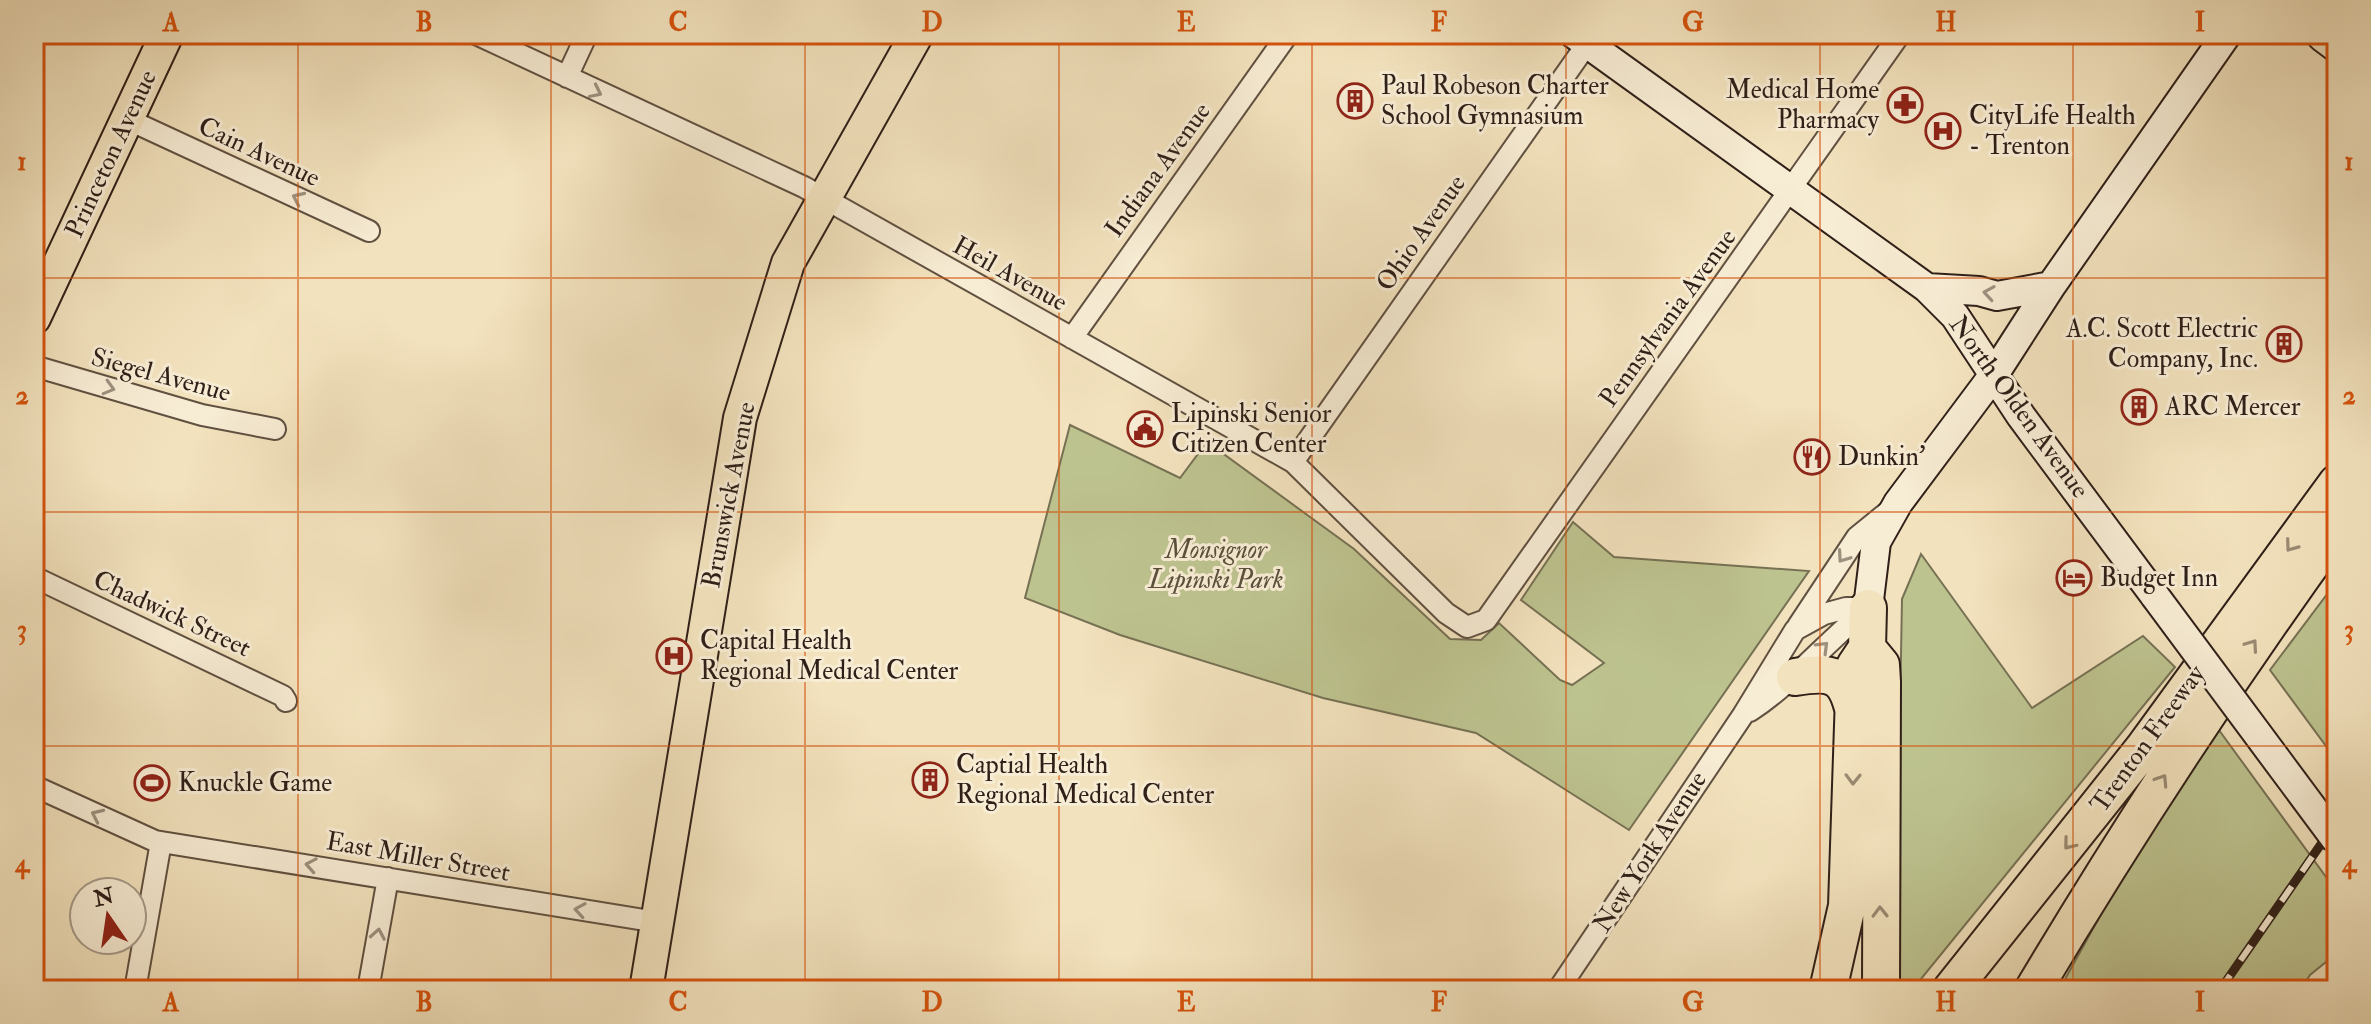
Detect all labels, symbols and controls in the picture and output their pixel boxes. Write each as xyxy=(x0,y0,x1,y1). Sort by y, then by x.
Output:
text: A xyxy=(162,7,180,39)
text: B xyxy=(415,7,433,39)
text: C xyxy=(668,7,688,39)
text: D xyxy=(921,7,943,39)
text: E xyxy=(1177,7,1196,39)
text: F xyxy=(1431,7,1448,39)
text: G xyxy=(1682,7,1704,39)
text: H xyxy=(1935,7,1957,39)
text: I xyxy=(2195,7,2205,39)
street label: Princeton Avenue xyxy=(58,65,164,243)
place label: Paul Robeson Charter School Gymnasium xyxy=(1381,70,1609,132)
place label: Medical Home Pharmacy xyxy=(1726,74,1880,136)
one-way arrow xyxy=(588,82,603,98)
building icon: Paul Robeson Charter School Gymnasium xyxy=(1336,82,1374,120)
pharmacy icon: Medical Home Pharmacy xyxy=(1886,86,1924,124)
street label: Indiana Avenue xyxy=(1098,96,1218,244)
place label: CityLife Health - Trenton xyxy=(1969,100,2136,162)
street label: Cain Avenue xyxy=(193,110,325,194)
hospital icon: CityLife Health - Trenton xyxy=(1924,112,1962,150)
text: 1 xyxy=(17,146,27,178)
text: 1 xyxy=(2344,146,2354,178)
street label: Ohio Avenue xyxy=(1369,169,1473,297)
one-way arrow xyxy=(292,192,307,208)
street label: Pennsylvania Avenue xyxy=(1593,223,1743,413)
street label: Heil Avenue xyxy=(947,229,1073,319)
one-way arrow xyxy=(1983,285,1996,302)
street label: North Olden Avenue xyxy=(1942,309,2096,505)
place label: A.C. Scott Electric Company, Inc. xyxy=(2065,313,2258,376)
building icon: A.C. Scott Electric Company, Inc. xyxy=(2265,325,2303,363)
street label: Siegel Avenue xyxy=(88,341,234,409)
one-way arrow xyxy=(101,379,115,396)
text: 2 xyxy=(15,380,29,412)
text: 2 xyxy=(2342,380,2356,412)
building icon: ARC Mercer xyxy=(2120,388,2158,426)
place label: ARC Mercer xyxy=(2164,391,2301,423)
place label: Lipinski Senior Citizen Center xyxy=(1171,398,1332,460)
street label: Brunswick Avenue xyxy=(695,399,763,591)
public building icon: Lipinski Senior Citizen Center xyxy=(1126,410,1164,448)
restaurant icon: Dunkin' xyxy=(1793,438,1831,476)
place label: Dunkin' xyxy=(1838,441,1926,473)
park label: Monsignor Lipinski Park xyxy=(1148,534,1283,596)
one-way arrow xyxy=(2286,537,2300,552)
one-way arrow xyxy=(1838,549,1853,563)
hotel icon: Budget Inn xyxy=(2055,559,2093,597)
place label: Budget Inn xyxy=(2100,562,2218,594)
street label: Chadwick Street xyxy=(88,564,256,664)
text: 3 xyxy=(17,614,27,646)
text: 3 xyxy=(2344,614,2354,646)
place label: Capital Health Regional Medical Center xyxy=(700,625,959,687)
hospital icon: Capital Health Regional Medical Center xyxy=(655,637,693,675)
one-way arrow xyxy=(2242,639,2257,653)
one-way arrow xyxy=(1814,641,1828,656)
street label: Trenton Freeway xyxy=(2084,658,2213,819)
place label: Captial Health Regional Medical Center xyxy=(956,749,1215,811)
building icon: Captial Health Regional Medical Center xyxy=(911,761,949,799)
sports icon: Knuckle Game xyxy=(133,764,171,802)
street label: New York Avenue xyxy=(1586,765,1714,939)
place label: Knuckle Game xyxy=(178,767,332,799)
one-way arrow xyxy=(1844,773,1862,786)
one-way arrow xyxy=(2152,775,2167,789)
one-way arrow xyxy=(91,808,105,824)
street label: East Miller Street xyxy=(324,825,512,889)
one-way arrow xyxy=(2064,835,2079,849)
text: 4 xyxy=(14,848,31,880)
text: 4 xyxy=(2341,848,2358,880)
one-way arrow xyxy=(304,858,318,875)
north arrow xyxy=(68,876,148,956)
text: N xyxy=(90,882,117,914)
one-way arrow xyxy=(573,902,587,919)
one-way arrow xyxy=(1871,905,1889,918)
one-way arrow xyxy=(368,927,385,941)
text: A xyxy=(162,987,180,1019)
text: B xyxy=(415,987,433,1019)
text: C xyxy=(668,987,688,1019)
text: D xyxy=(921,987,943,1019)
text: E xyxy=(1177,987,1196,1019)
text: F xyxy=(1431,987,1448,1019)
text: G xyxy=(1682,987,1704,1019)
text: H xyxy=(1935,987,1957,1019)
text: I xyxy=(2195,987,2205,1019)

